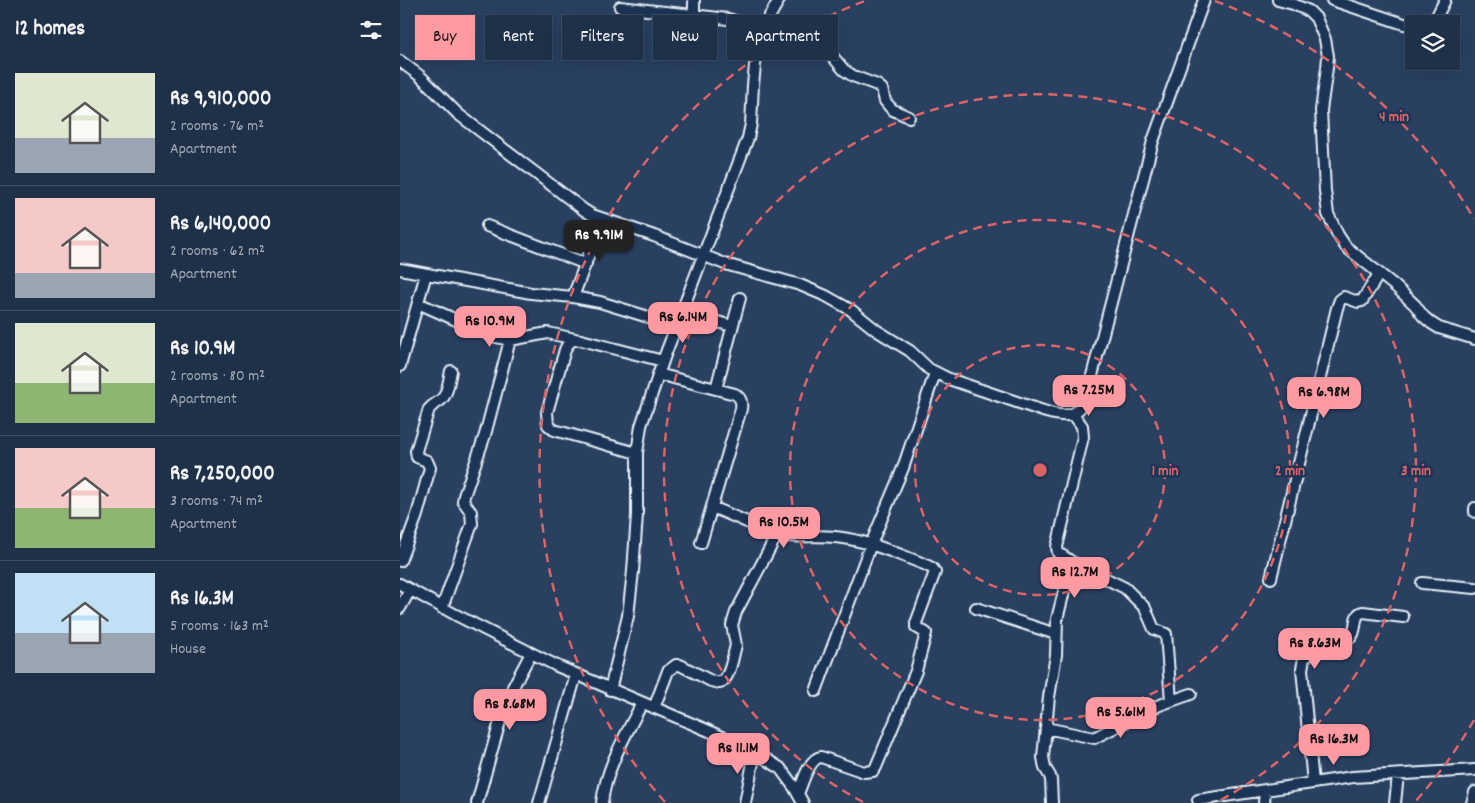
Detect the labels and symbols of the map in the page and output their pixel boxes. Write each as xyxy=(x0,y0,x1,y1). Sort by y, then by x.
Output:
text: 4 min xyxy=(1379,107,1409,129)
pin: Rs 9.91M xyxy=(547,220,651,262)
pin: Rs 6.14M xyxy=(631,302,735,344)
pin: Rs 10.9M xyxy=(438,306,542,348)
pin: Rs 7.25M xyxy=(1037,374,1141,417)
pin: Rs 6.98M xyxy=(1272,376,1376,419)
centre of rings xyxy=(1031,461,1049,479)
text: 1 min xyxy=(1152,461,1178,483)
text: 2 min xyxy=(1275,461,1305,483)
text: 3 min xyxy=(1401,461,1431,483)
pin: Rs 10.5M xyxy=(732,506,836,549)
pin: Rs 12.7M xyxy=(1023,556,1127,599)
pin: Rs 8.63M xyxy=(1263,628,1367,670)
pin: Rs 8.68M xyxy=(458,688,562,731)
pin: Rs 5.61M xyxy=(1069,696,1173,739)
pin: Rs 16.3M xyxy=(1282,724,1386,766)
pin: Rs 11.1M xyxy=(686,732,790,775)

